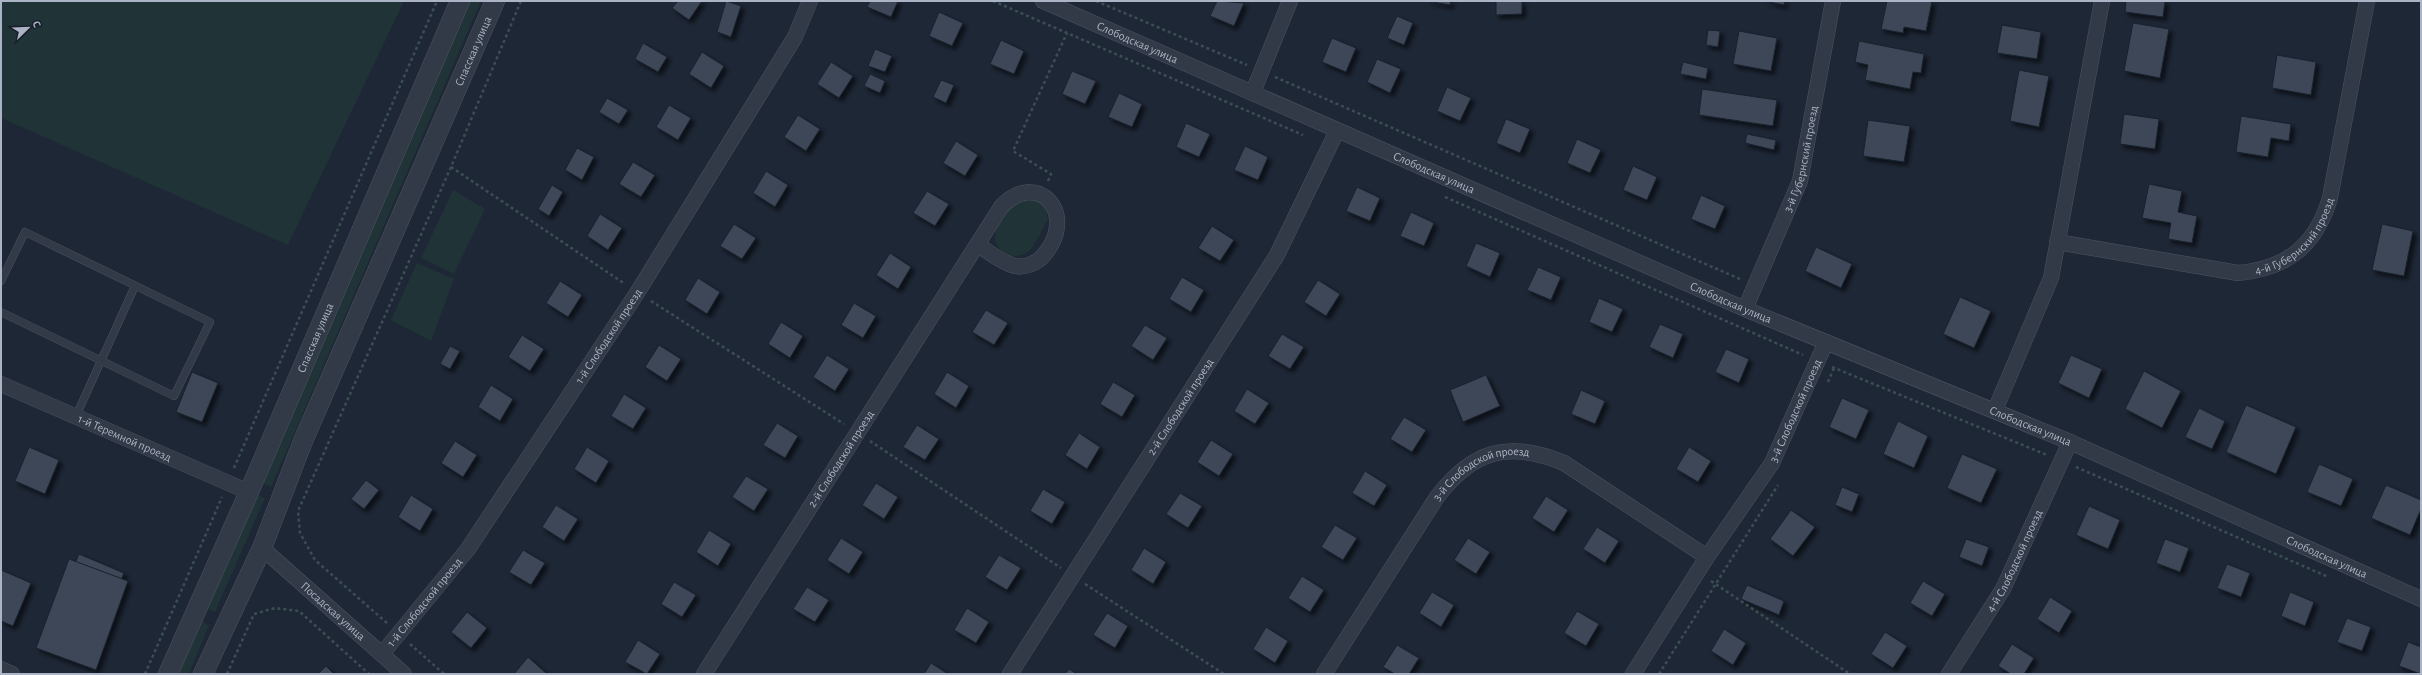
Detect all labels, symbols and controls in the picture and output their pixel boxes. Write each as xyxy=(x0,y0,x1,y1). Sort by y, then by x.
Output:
north arrow xyxy=(8,8,48,48)
street label: Спасская улица xyxy=(453,14,494,88)
text: С xyxy=(30,19,43,29)
street label: Слободская улица xyxy=(1095,19,1180,66)
street label: 3-й Губернский проезд xyxy=(1781,105,1820,214)
street label: Слободская улица xyxy=(1392,149,1477,196)
street label: 4-й Губернский проезд xyxy=(2254,196,2336,277)
street label: Слободская улица xyxy=(1688,280,1774,325)
street label: 1-й Слободской проезд xyxy=(573,286,644,386)
street label: Спасская улица xyxy=(295,301,336,375)
street label: 2-й Слободской проезд xyxy=(1145,356,1216,457)
street label: 3-й Слободской проезд xyxy=(1767,357,1824,464)
street label: Слободская улица xyxy=(1988,404,2074,448)
street label: 2-й Слободской проезд xyxy=(806,408,876,509)
street label: 1-й Теремной проезд xyxy=(76,412,173,463)
street label: 3-й Слободской проезд xyxy=(1430,445,1530,503)
street label: 4-й Слободской проезд xyxy=(1984,508,2044,614)
street label: Слободская улица xyxy=(2284,533,2370,580)
street label: 1-й Слободской проезд xyxy=(385,555,464,649)
street label: Посадская улица xyxy=(299,580,368,643)

